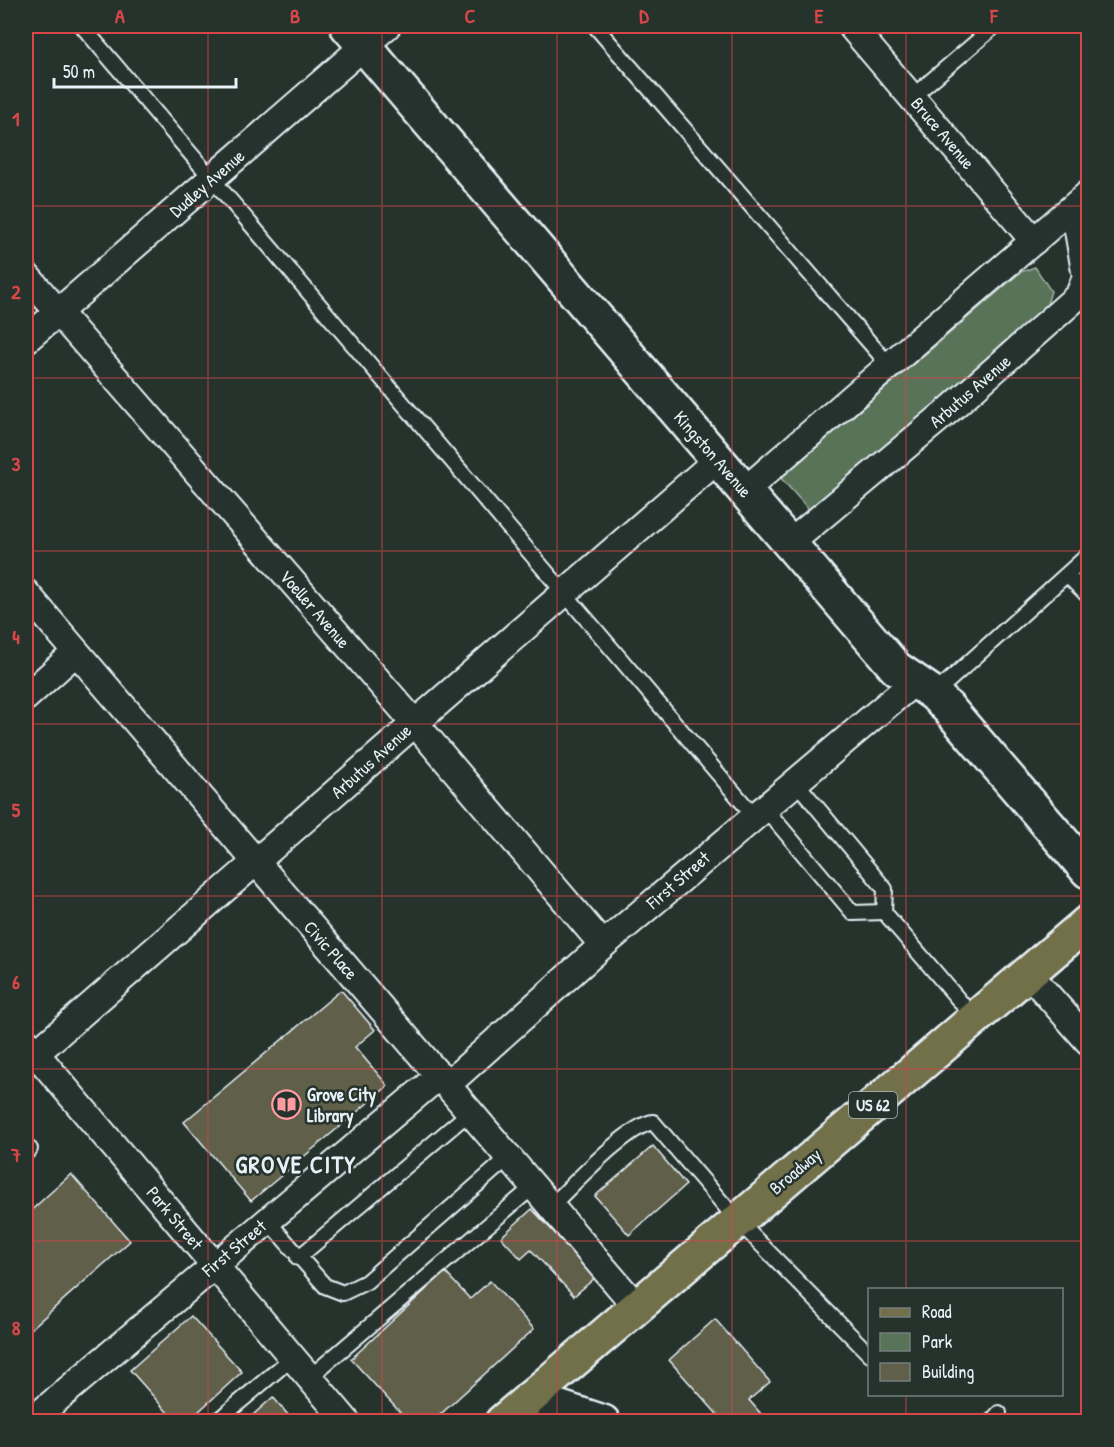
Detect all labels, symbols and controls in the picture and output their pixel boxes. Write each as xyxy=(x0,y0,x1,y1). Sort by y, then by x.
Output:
text: A xyxy=(115,2,125,29)
text: B xyxy=(290,2,300,29)
text: C xyxy=(465,2,476,29)
text: D xyxy=(639,2,649,29)
text: E xyxy=(815,2,824,29)
text: F xyxy=(989,2,999,29)
scale bar xyxy=(54,51,236,89)
text: 50 m xyxy=(63,59,95,84)
street label: Bruce Avenue xyxy=(905,92,981,174)
text: 1 xyxy=(12,105,20,132)
street label: Dudley Avenue xyxy=(164,143,250,223)
text: 2 xyxy=(11,278,21,305)
street label: Arbutus Avenue xyxy=(924,349,1016,433)
street label: Kingston Avenue xyxy=(668,405,758,503)
text: 3 xyxy=(12,450,21,477)
street label: Voeller Avenue xyxy=(274,565,356,653)
text: 4 xyxy=(12,623,20,650)
street label: Arbutus Avenue xyxy=(325,718,417,804)
text: 5 xyxy=(12,796,21,823)
street label: First Street xyxy=(640,845,716,915)
street label: Civic Place xyxy=(298,915,364,985)
text: 6 xyxy=(12,968,20,995)
place label: Grove City Library xyxy=(307,1082,376,1129)
library icon: Grove City Library xyxy=(270,1088,302,1120)
road number: US 62 xyxy=(849,1092,897,1118)
text: 7 xyxy=(10,1141,21,1168)
street label: Broadway xyxy=(764,1142,826,1200)
district label: GROVE CITY xyxy=(235,1148,357,1180)
street label: Park Street xyxy=(141,1181,210,1256)
street label: First Street xyxy=(196,1213,272,1283)
legend xyxy=(868,1288,1063,1396)
text: Road xyxy=(922,1299,952,1324)
text: 8 xyxy=(12,1314,21,1341)
text: Park xyxy=(922,1329,953,1354)
text: Building xyxy=(922,1359,974,1384)

